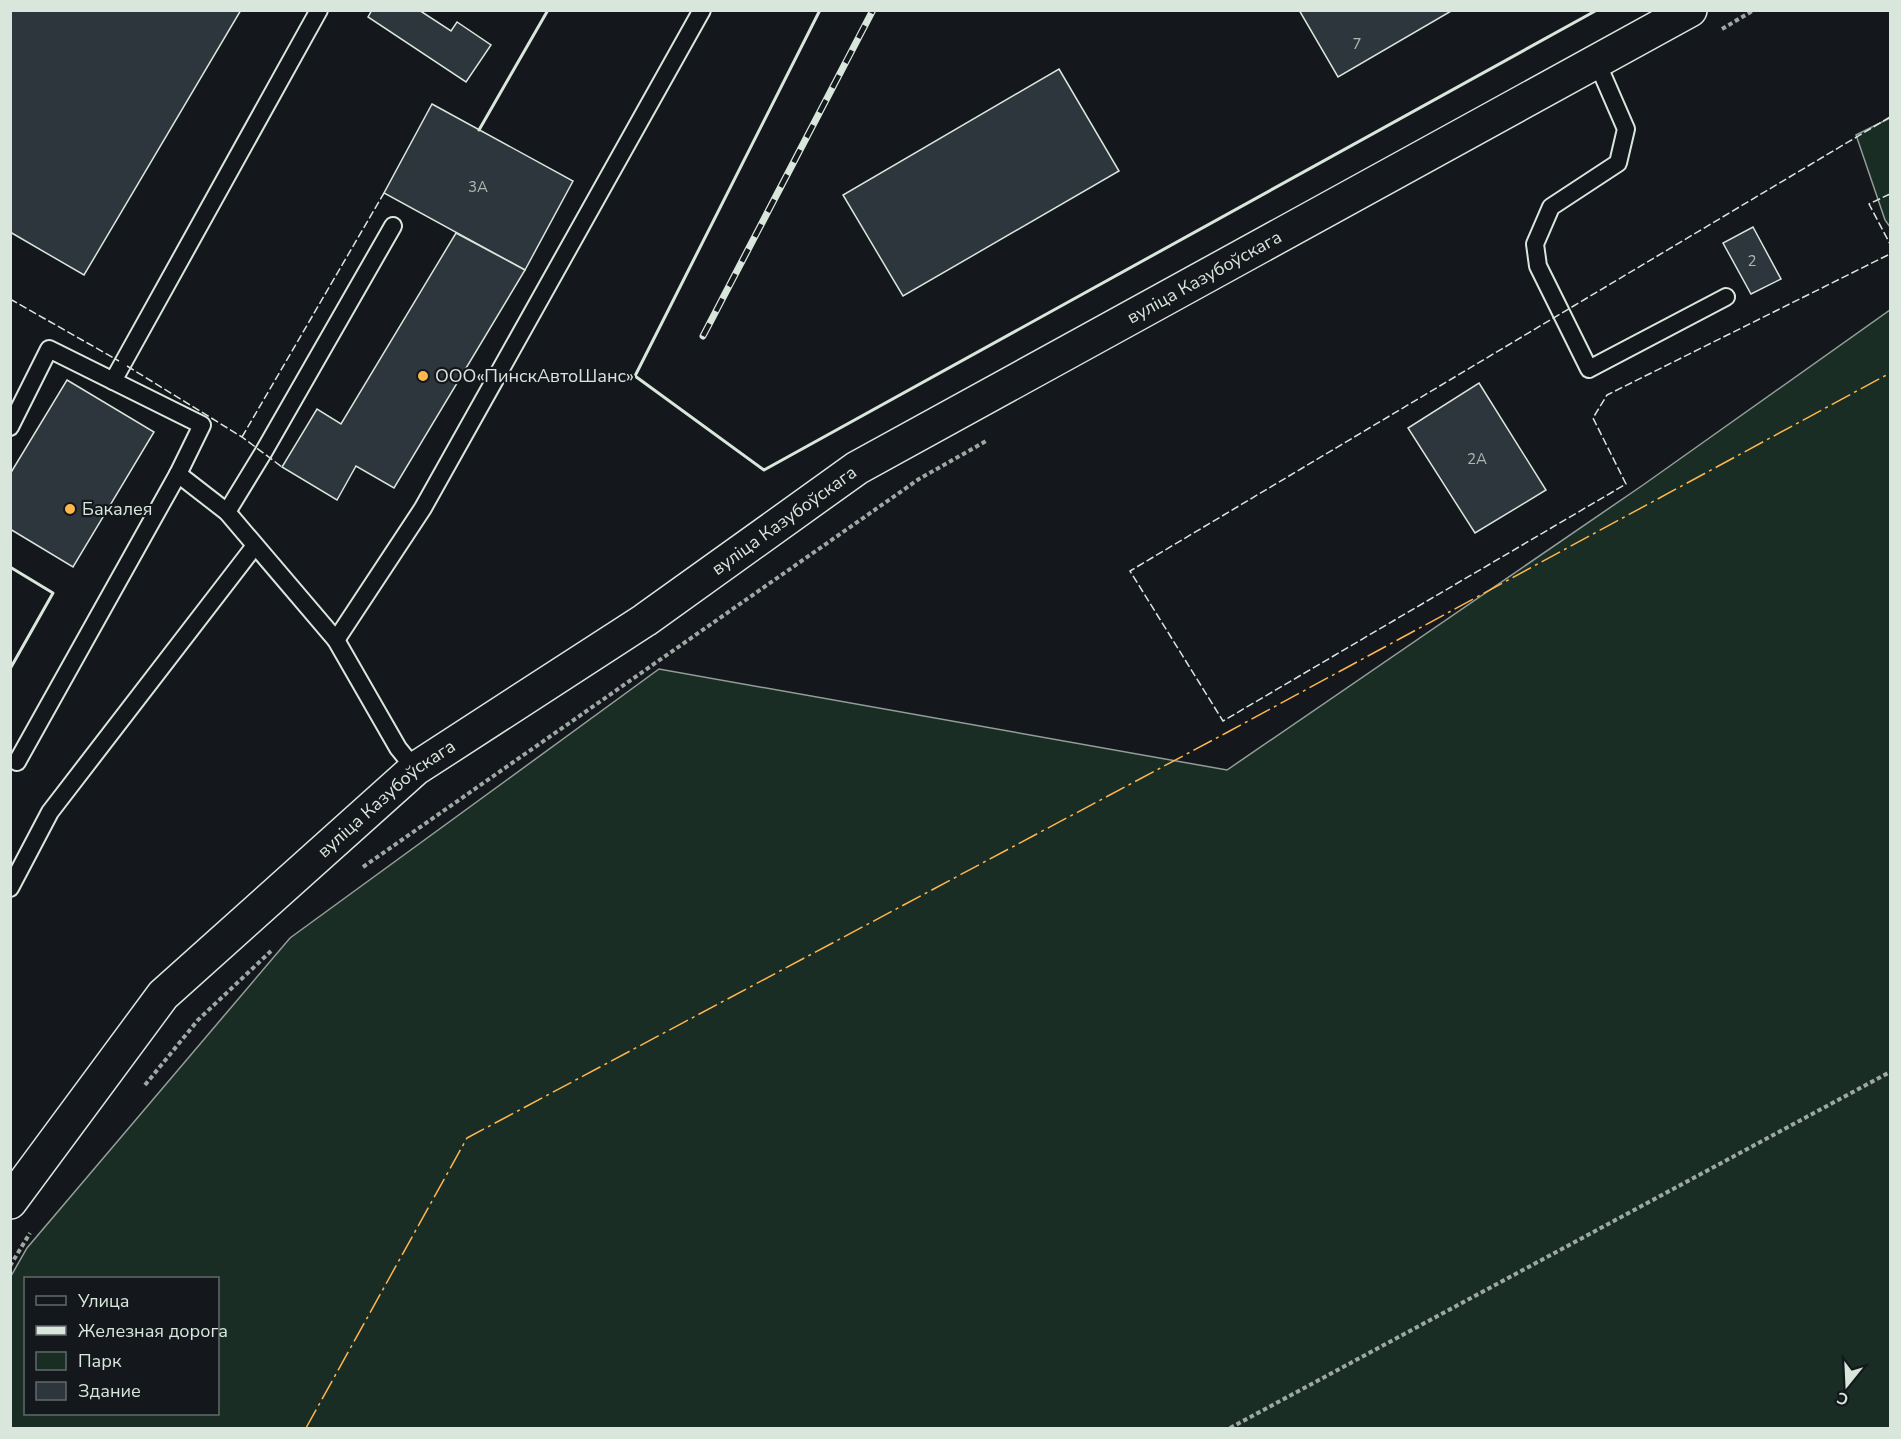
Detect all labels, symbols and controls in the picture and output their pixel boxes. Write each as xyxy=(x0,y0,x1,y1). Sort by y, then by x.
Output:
house number: 7 xyxy=(1352,34,1362,54)
house number: 3А xyxy=(468,177,488,197)
street label: вуліца Казубоўскага xyxy=(1123,225,1286,329)
house number: 2 xyxy=(1747,251,1757,271)
place label: ООО«ПинскАвтоШанс» xyxy=(435,364,634,388)
marker: ООО«ПинскАвтоШанс» xyxy=(416,369,430,383)
house number: 2А xyxy=(1467,449,1487,469)
street label: вуліца Казубоўскага xyxy=(707,460,861,581)
place label: Бакалея xyxy=(82,497,153,521)
marker: Бакалея xyxy=(63,502,77,516)
street label: вуліца Казубоўскага xyxy=(312,734,460,863)
legend xyxy=(24,1277,219,1415)
text: Улица xyxy=(77,1289,129,1313)
text: Железная дорога xyxy=(78,1319,228,1343)
text: Парк xyxy=(78,1349,122,1373)
north arrow xyxy=(1817,1355,1877,1415)
text: Здание xyxy=(78,1379,141,1403)
text: С xyxy=(1834,1386,1851,1410)

